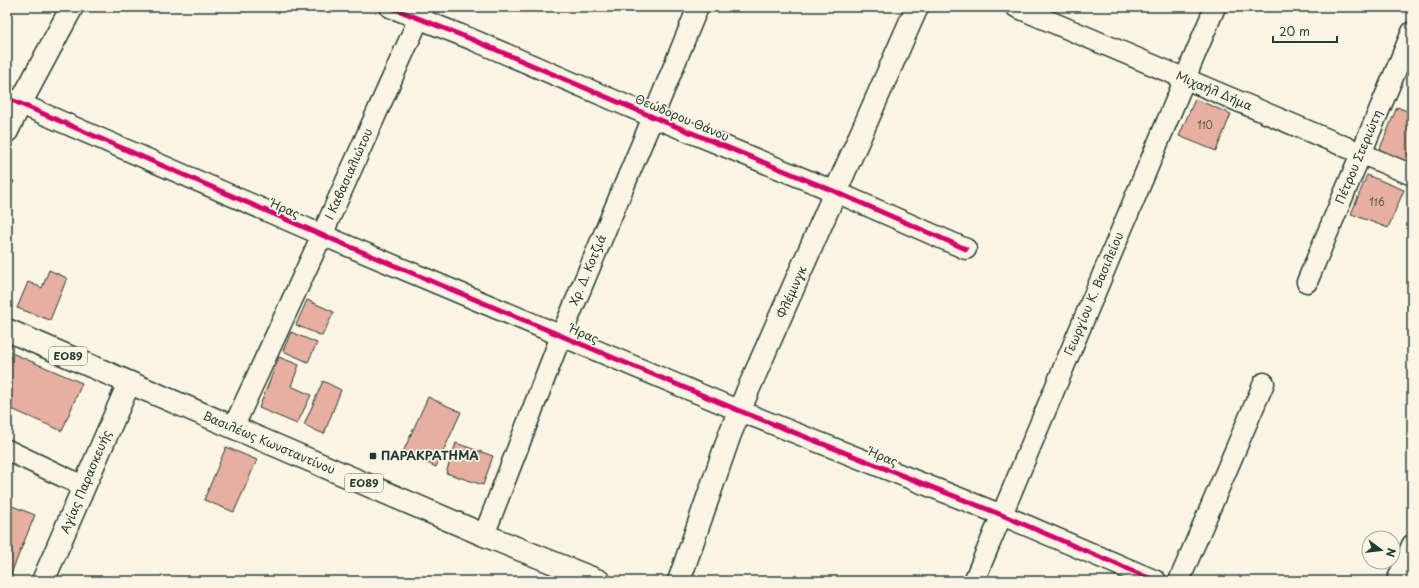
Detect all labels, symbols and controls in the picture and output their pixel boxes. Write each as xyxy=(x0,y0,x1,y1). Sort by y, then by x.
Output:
scale bar xyxy=(1273,18,1337,44)
text: 20 m xyxy=(1279,22,1310,40)
street label: Μιχαήλ Δήμα xyxy=(1173,66,1256,114)
street label: Θεώδορου Θάνου xyxy=(632,89,732,145)
street label: Πέτρου Στεριώτη xyxy=(1330,107,1386,206)
house number: 110 xyxy=(1197,117,1213,132)
street label: Ι Καβασιαλιώτου xyxy=(320,125,376,222)
street label: Ήρας xyxy=(266,193,303,222)
house number: 116 xyxy=(1369,194,1385,209)
street label: Γεωργίου Κ. Βασιλείου xyxy=(1059,229,1127,358)
street label: Χρ. Δ. Κοτζιά xyxy=(564,231,610,308)
street label: Φλέμινγκ xyxy=(771,262,811,321)
street label: Ήρας xyxy=(565,318,602,347)
road number: ΕΟ89 xyxy=(49,347,87,365)
street label: Βασιλέως Κωνσταντίνου xyxy=(200,406,338,478)
street label: Αγίας Παρασκευής xyxy=(55,427,115,536)
street label: Ήρας xyxy=(864,441,901,470)
place label: ΠΑΡΑΚΡΑΤΗΜΑ xyxy=(381,446,479,464)
marker: ΠΑΡΑΚΡΑΤΗΜΑ xyxy=(368,451,378,461)
road number: ΕΟ89 xyxy=(345,474,383,492)
north arrow xyxy=(1361,530,1401,570)
text: N xyxy=(1382,546,1400,559)

